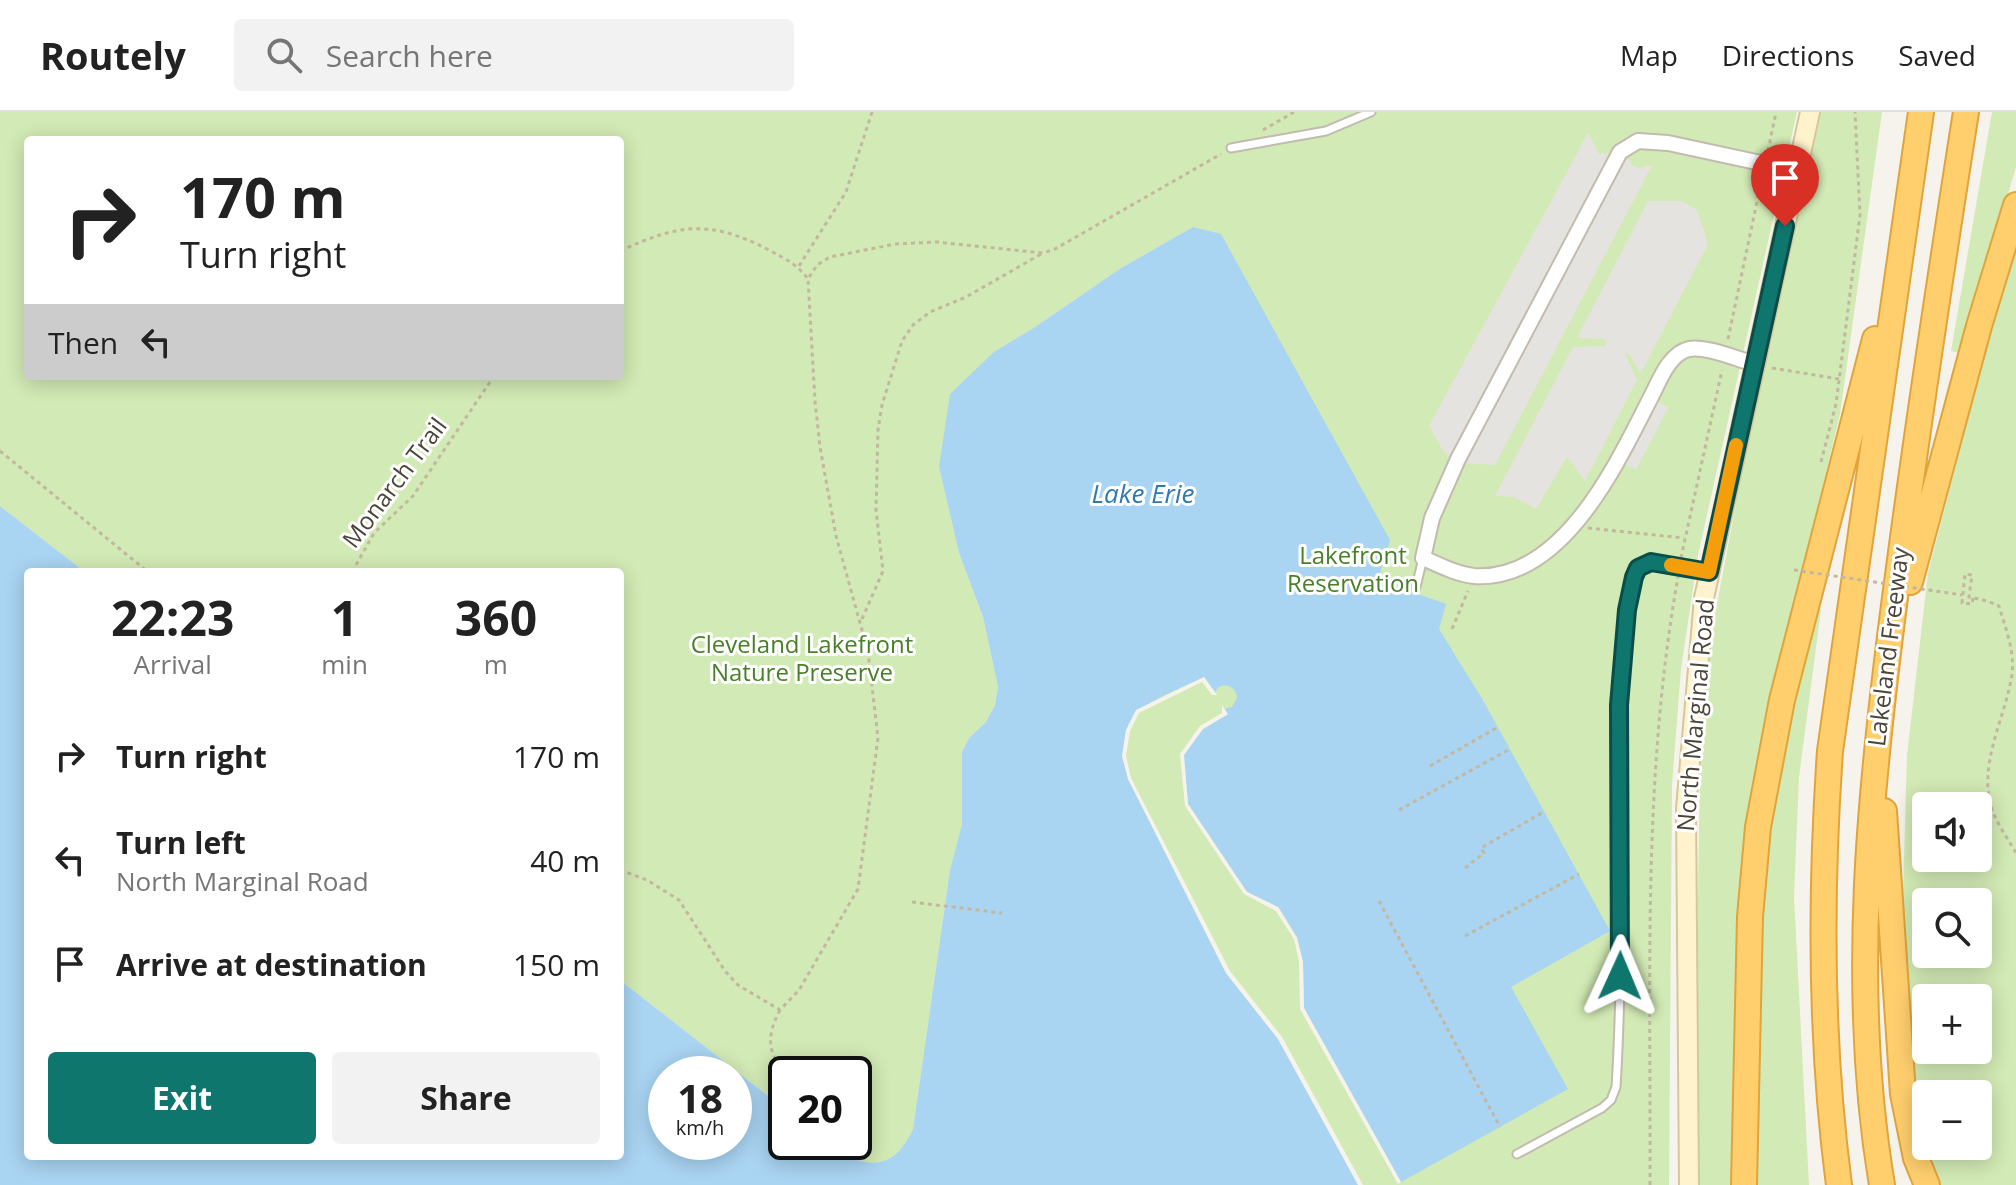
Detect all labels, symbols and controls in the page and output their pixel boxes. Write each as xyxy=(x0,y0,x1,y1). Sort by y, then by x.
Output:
search box xyxy=(234,19,794,91)
text: Routely xyxy=(40,29,186,81)
icon: search xyxy=(262,33,306,77)
text: Search here xyxy=(326,35,493,76)
text: Map xyxy=(1620,36,1678,74)
text: Directions xyxy=(1722,36,1854,74)
text: Saved xyxy=(1898,36,1976,74)
pin xyxy=(1751,144,1819,226)
icon: arrive xyxy=(1763,156,1807,200)
text: 170 m xyxy=(180,158,346,234)
icon: right xyxy=(48,168,152,272)
text: Turn right xyxy=(180,230,346,279)
icon: left xyxy=(134,320,178,364)
text: Then xyxy=(48,322,118,363)
street label: Monarch Trail xyxy=(334,410,454,554)
water label: Lake Erie xyxy=(1092,475,1194,511)
park label: Lakefront Reservation xyxy=(1287,538,1419,599)
street label: Lakeland Freeway xyxy=(1859,545,1916,748)
text: 22:23 xyxy=(111,585,234,650)
text: 1 xyxy=(331,585,358,650)
text: 360 xyxy=(455,585,537,650)
street label: North Marginal Road xyxy=(1668,597,1721,832)
park label: Cleveland Lakefront Nature Preserve xyxy=(691,627,913,688)
text: Arrival xyxy=(133,646,212,682)
text: min xyxy=(321,646,368,682)
text: m xyxy=(484,646,508,682)
icon: right xyxy=(48,734,92,778)
text: Turn right xyxy=(116,736,267,777)
text: 170 m xyxy=(513,736,600,777)
map controls xyxy=(1912,792,1992,1160)
button: sound xyxy=(1912,792,1992,872)
text: Turn left xyxy=(116,822,246,863)
icon: left xyxy=(48,838,92,882)
text: 40 m xyxy=(530,840,600,881)
text: North Marginal Road xyxy=(116,863,369,899)
button: search xyxy=(1912,888,1992,968)
position arrow xyxy=(1578,934,1662,1018)
icon: arrive xyxy=(48,942,92,986)
text: Arrive at destination xyxy=(116,944,427,985)
text: 150 m xyxy=(513,944,600,985)
button: + xyxy=(1912,984,1992,1064)
button: Exit xyxy=(48,1052,316,1144)
button: Share xyxy=(332,1052,600,1144)
speed limit sign: 20 xyxy=(768,1056,872,1160)
text: 18 xyxy=(677,1070,723,1125)
button: − xyxy=(1912,1080,1992,1160)
text: km/h xyxy=(676,1114,724,1141)

